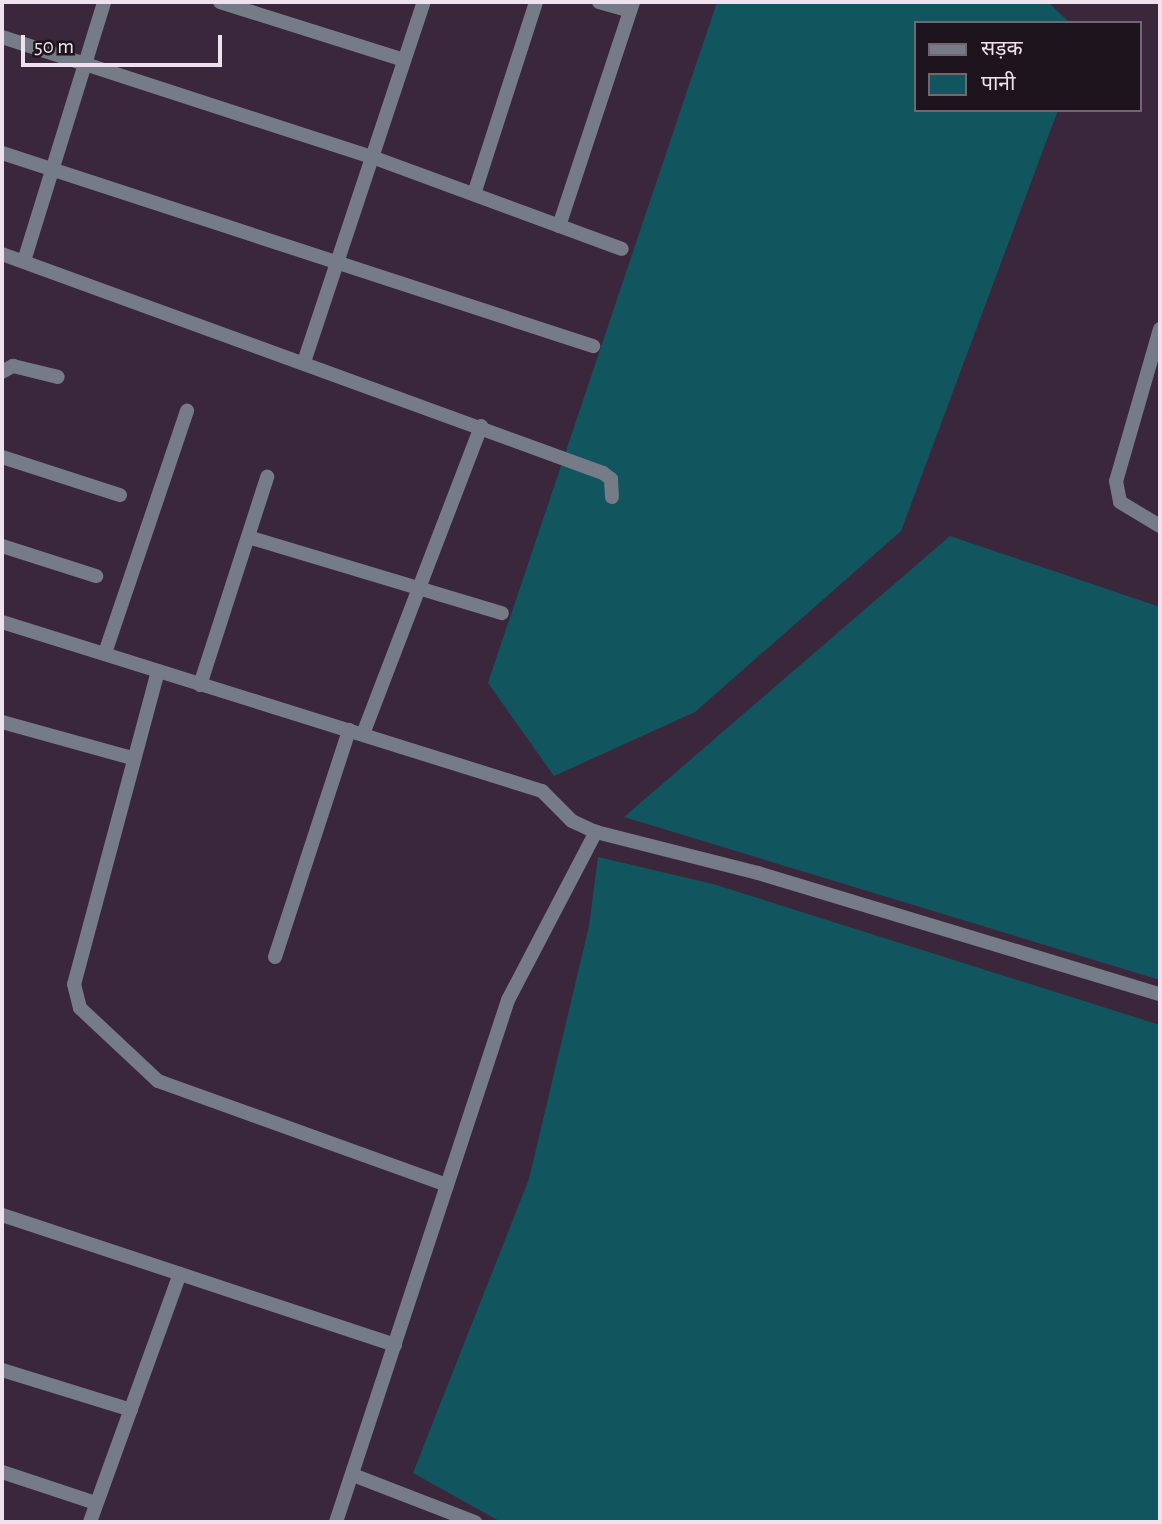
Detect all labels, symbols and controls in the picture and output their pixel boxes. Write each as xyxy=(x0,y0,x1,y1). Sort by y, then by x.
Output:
scale bar xyxy=(24,21,226,65)
legend xyxy=(914,21,1141,112)
text: 50 m xyxy=(34,36,74,57)
text: सड़क xyxy=(981,38,1023,59)
text: पानी xyxy=(981,73,1015,94)

